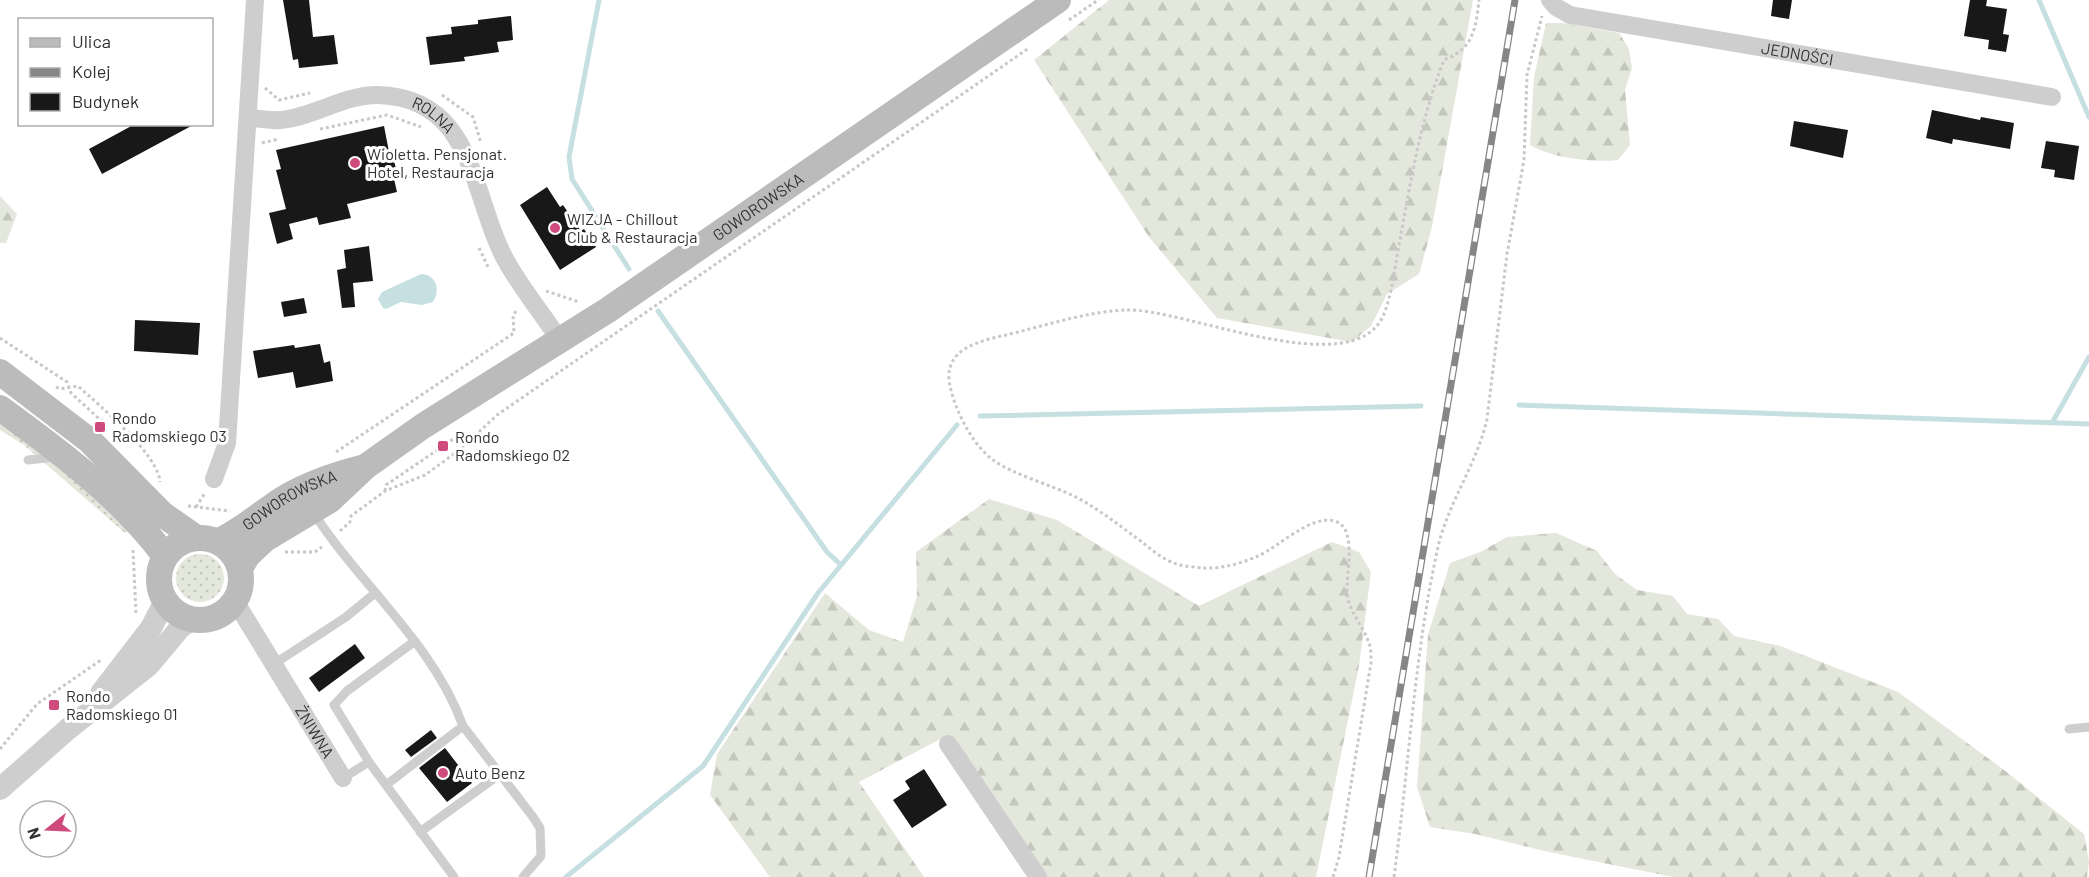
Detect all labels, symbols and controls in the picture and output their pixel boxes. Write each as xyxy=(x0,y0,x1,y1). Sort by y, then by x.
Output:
legend xyxy=(18,18,213,126)
text: Ulica xyxy=(72,30,111,52)
street label: JEDNOŚCI xyxy=(1760,38,1835,69)
text: Kolej xyxy=(72,60,111,82)
text: Budynek xyxy=(72,90,139,112)
street label: ROLNA xyxy=(409,92,460,137)
place label: Wioletta. Pensjonat. Hotel, Restauracja xyxy=(367,144,507,181)
marker: Wioletta. Pensjonat. Hotel, Restauracja xyxy=(348,156,362,170)
street label: GOWOROWSKA xyxy=(709,168,807,244)
place label: WIZJA - Chillout Club & Restauracja xyxy=(567,209,697,246)
marker: WIZJA - Chillout Club & Restauracja xyxy=(548,221,562,235)
place label: Rondo Radomskiego 03 xyxy=(112,408,227,445)
marker: Rondo Radomskiego 03 xyxy=(93,420,107,434)
place label: Rondo Radomskiego 02 xyxy=(455,427,570,464)
marker: Rondo Radomskiego 02 xyxy=(436,439,450,453)
street label: GOWOROWSKA xyxy=(238,466,339,534)
place label: Rondo Radomskiego 01 xyxy=(66,686,178,723)
marker: Rondo Radomskiego 01 xyxy=(47,698,61,712)
street label: ŻNIWNA xyxy=(292,702,339,761)
place label: Auto Benz xyxy=(455,763,525,782)
marker: Auto Benz xyxy=(436,766,450,780)
north arrow xyxy=(18,799,78,859)
text: N xyxy=(23,826,44,842)

